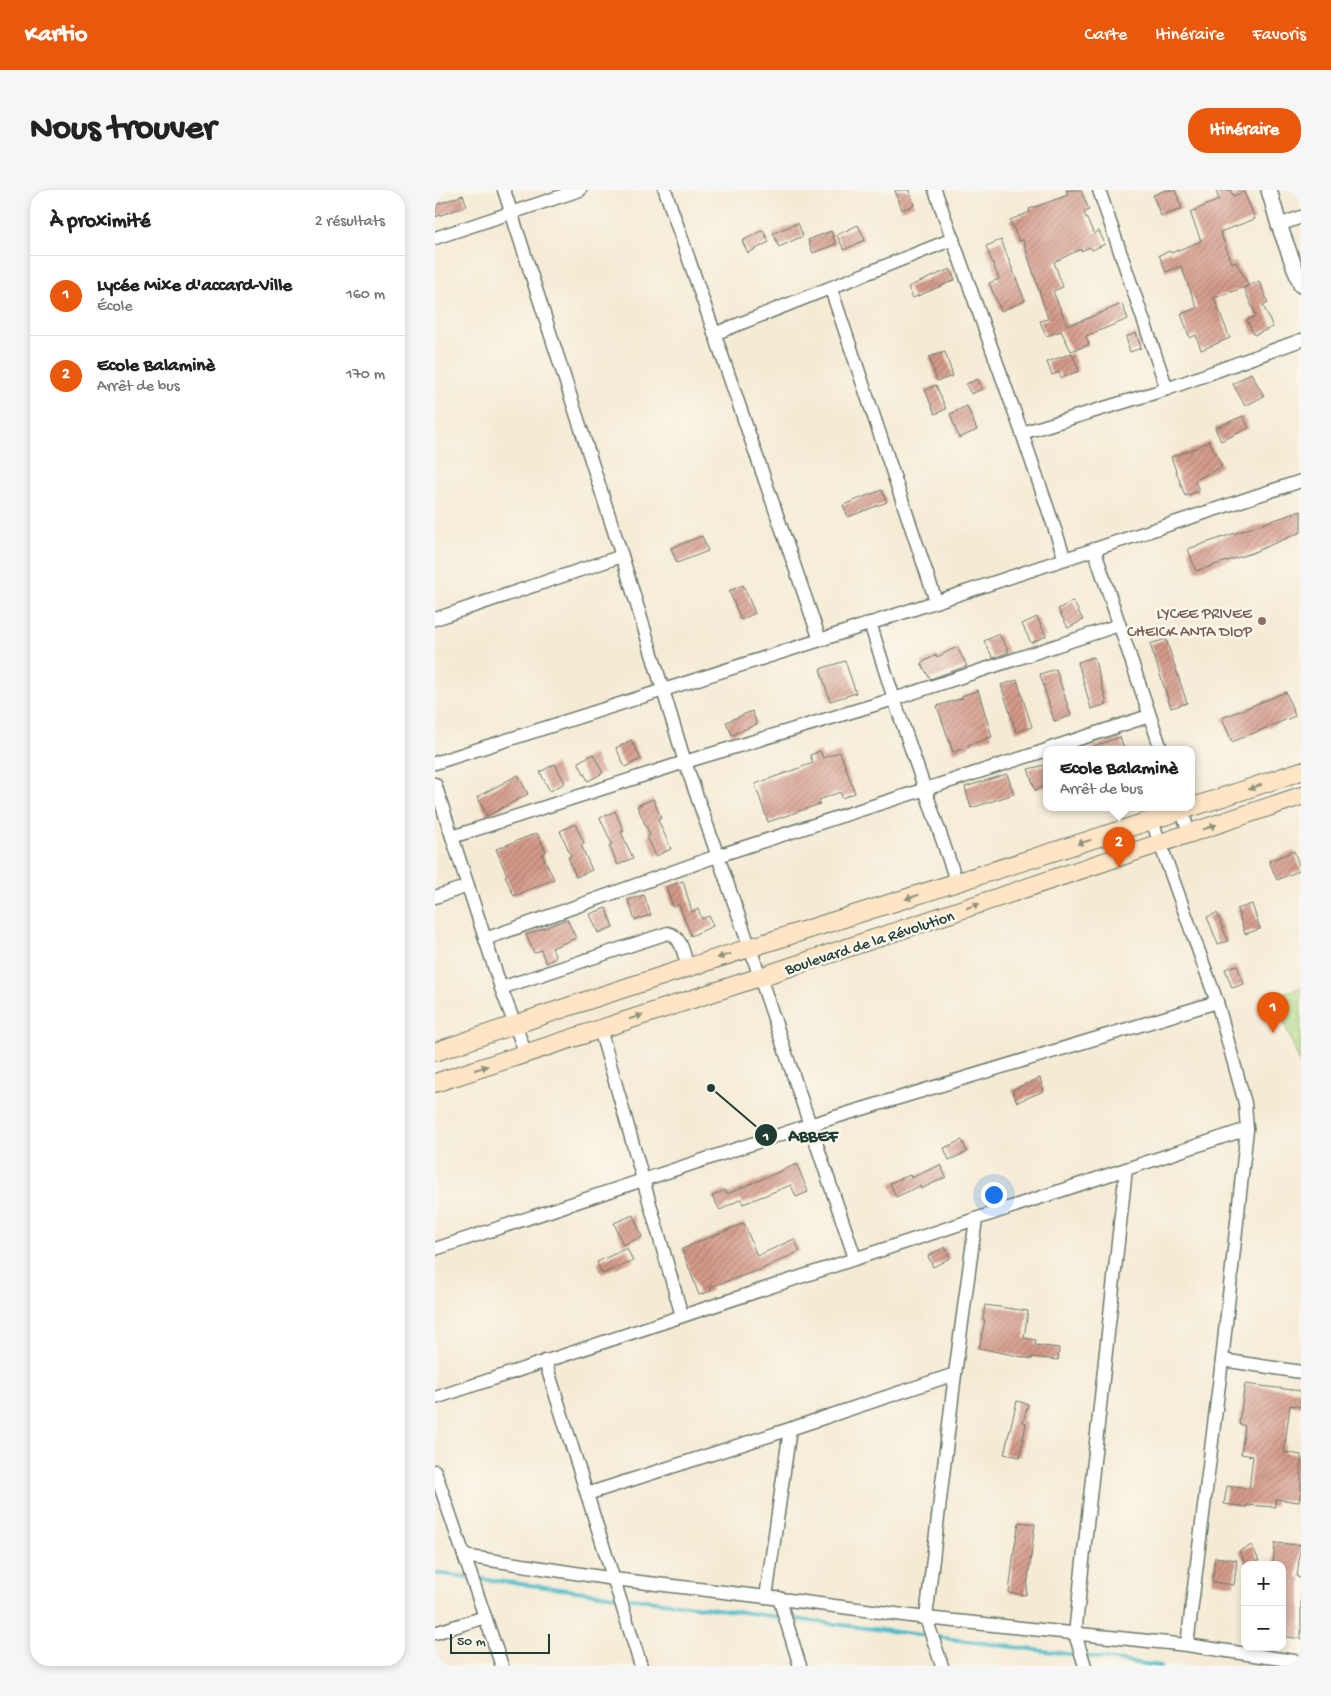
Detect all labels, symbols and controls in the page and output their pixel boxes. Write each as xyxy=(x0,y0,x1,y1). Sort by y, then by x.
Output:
text: Kartio xyxy=(25,21,88,50)
text: Carte xyxy=(1084,25,1127,46)
text: Itinéraire xyxy=(1155,25,1225,46)
text: Favoris xyxy=(1253,25,1306,46)
button: Itinéraire xyxy=(1188,108,1301,153)
text: Nous trouver xyxy=(30,110,216,151)
text: À proximité xyxy=(50,210,151,235)
text: 2 résultats xyxy=(315,213,385,232)
text: Lycée Mixe d'accard-Ville xyxy=(97,275,292,298)
text: 1 xyxy=(63,286,69,305)
text: 160 m xyxy=(346,286,385,305)
text: École xyxy=(97,298,133,317)
text: Ecole Balaminè xyxy=(97,355,215,378)
text: 2 xyxy=(62,366,70,385)
text: 170 m xyxy=(346,366,385,385)
text: Arrêt de bus xyxy=(97,378,180,397)
place label: LYCEE PRIVEE CHEICK ANTA DIOP xyxy=(1127,606,1253,643)
marker: LYCEE PRIVEE CHEICK ANTA DIOP xyxy=(1256,615,1268,627)
popup xyxy=(1043,746,1195,811)
text: Ecole Balaminè xyxy=(1060,758,1178,781)
text: Arrêt de bus xyxy=(1060,781,1143,800)
one-way arrow xyxy=(1247,783,1262,791)
one-way arrow xyxy=(1203,823,1218,831)
pin: 2 xyxy=(1103,827,1135,868)
one-way arrow xyxy=(1076,839,1091,847)
one-way arrow xyxy=(904,893,919,901)
one-way arrow xyxy=(966,902,981,910)
street label: Boulevard de la Révolution xyxy=(782,908,958,981)
one-way arrow xyxy=(716,953,731,961)
pin: 1 xyxy=(1257,992,1289,1033)
one-way arrow xyxy=(628,1013,643,1020)
one-way arrow xyxy=(474,1063,489,1071)
callout: ABBEF xyxy=(753,1118,847,1151)
text: ABBEF xyxy=(787,1127,840,1148)
text: 1 xyxy=(762,1128,769,1146)
your location xyxy=(981,1182,1007,1208)
map controls xyxy=(1241,1561,1286,1651)
button: + xyxy=(1241,1561,1286,1606)
button: − xyxy=(1241,1606,1286,1651)
scale bar xyxy=(450,1631,550,1654)
text: 50 m xyxy=(457,1634,486,1651)

